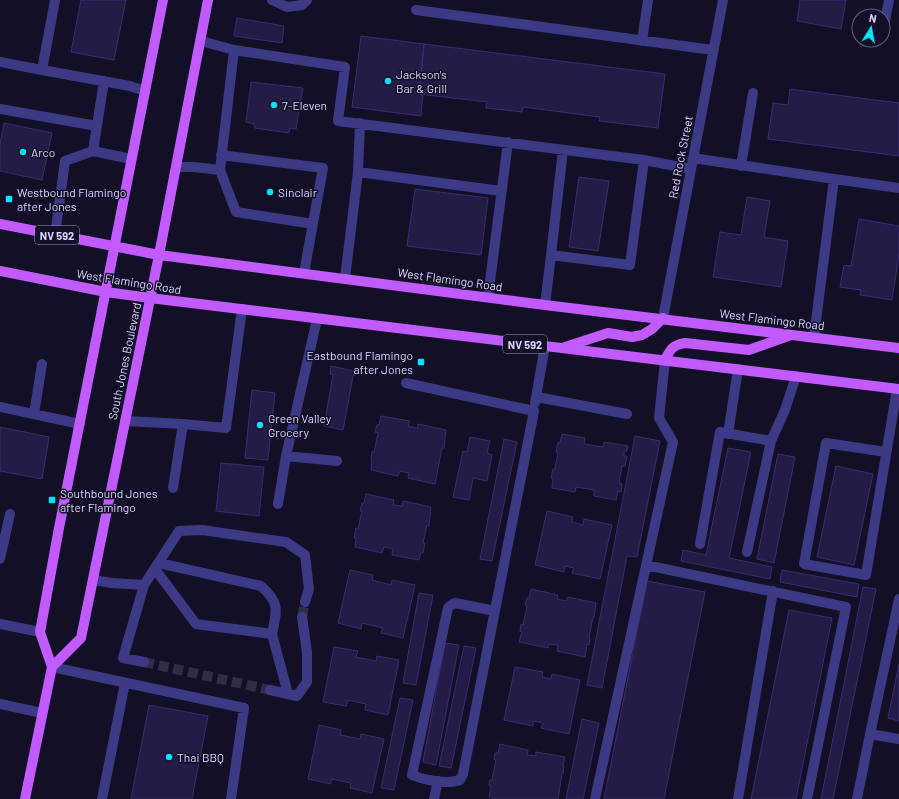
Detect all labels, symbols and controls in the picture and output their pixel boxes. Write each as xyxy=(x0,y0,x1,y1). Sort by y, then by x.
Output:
north arrow xyxy=(851,8,891,48)
text: N xyxy=(868,11,878,25)
place label: Jackson's Bar & Grill xyxy=(396,67,447,95)
marker: Jackson's Bar & Grill xyxy=(383,76,393,86)
place label: 7-Eleven xyxy=(282,98,327,112)
marker: 7-Eleven xyxy=(269,100,279,110)
street label: Red Rock Street xyxy=(665,114,695,200)
place label: Arco xyxy=(31,145,55,159)
marker: Arco xyxy=(18,147,28,157)
place label: Westbound Flamingo after Jones xyxy=(17,185,126,213)
place label: Sinclair xyxy=(278,185,318,199)
marker: Sinclair xyxy=(265,187,275,197)
marker: Westbound Flamingo after Jones xyxy=(4,194,14,204)
road number: NV 592 xyxy=(35,226,79,244)
street label: West Flamingo Road xyxy=(397,265,503,293)
street label: West Flamingo Road xyxy=(76,266,182,296)
street label: South Jones Boulevard xyxy=(105,301,143,421)
street label: West Flamingo Road xyxy=(719,306,825,332)
road number: NV 592 xyxy=(503,335,547,353)
place label: Eastbound Flamingo after Jones xyxy=(307,348,413,376)
marker: Eastbound Flamingo after Jones xyxy=(416,357,426,367)
place label: Green Valley Grocery xyxy=(268,411,332,439)
marker: Green Valley Grocery xyxy=(255,420,265,430)
place label: Southbound Jones after Flamingo xyxy=(60,486,158,514)
marker: Southbound Jones after Flamingo xyxy=(47,495,57,505)
place label: Thai BBQ xyxy=(177,750,224,764)
marker: Thai BBQ xyxy=(164,752,174,762)

